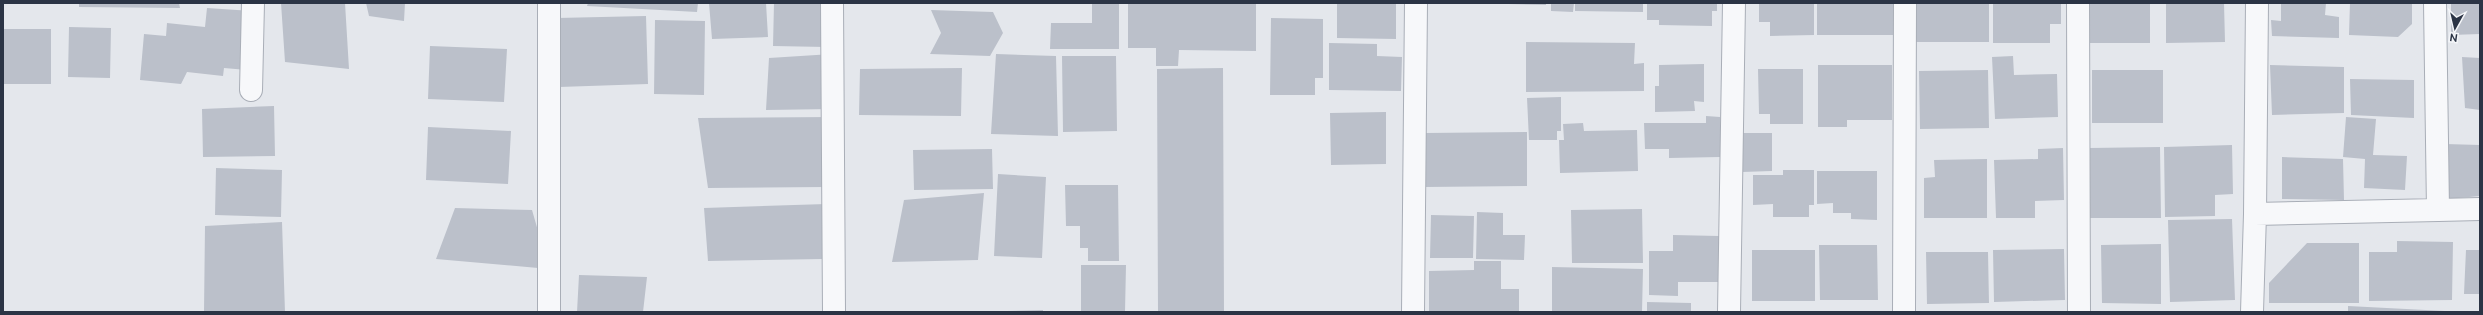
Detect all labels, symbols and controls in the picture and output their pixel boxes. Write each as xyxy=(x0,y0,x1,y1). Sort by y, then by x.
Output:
north arrow xyxy=(2435,8,2475,48)
text: N xyxy=(2449,31,2459,44)

